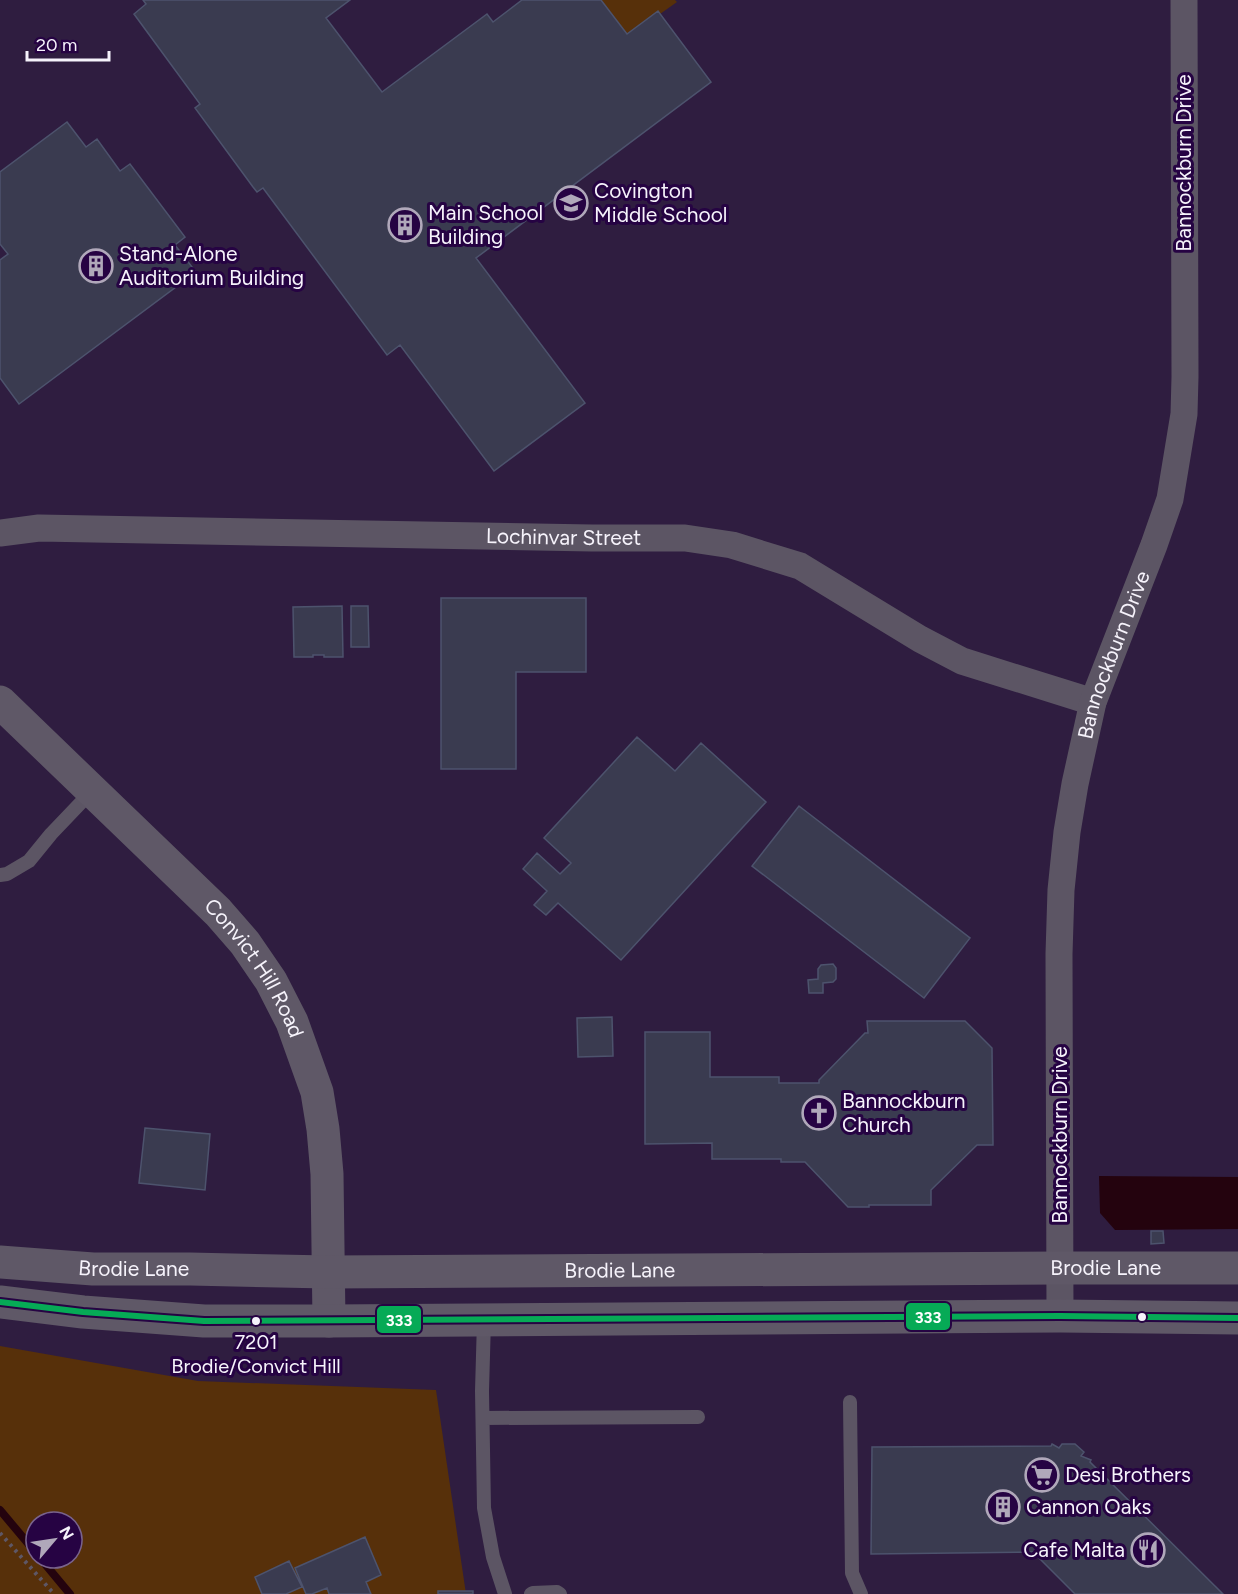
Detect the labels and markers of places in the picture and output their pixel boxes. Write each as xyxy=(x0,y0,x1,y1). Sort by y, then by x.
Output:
place label: Covington Middle School xyxy=(594,178,727,227)
school or university icon: Covington Middle School xyxy=(553,185,589,221)
place label: Main School Building xyxy=(428,200,543,249)
building icon: Main School Building xyxy=(387,207,423,243)
place label: Stand-Alone Auditorium Building xyxy=(119,241,304,290)
building icon: Stand-Alone Auditorium Building xyxy=(78,248,114,284)
place label: Bannockburn Church xyxy=(842,1088,966,1137)
church icon: Bannockburn Church xyxy=(801,1095,837,1131)
unlabelled marker xyxy=(1136,1311,1148,1323)
marker: 7201 Brodie/Convict Hill xyxy=(250,1315,262,1327)
place label: 7201 Brodie/Convict Hill xyxy=(171,1330,341,1378)
supermarket icon: Desi Brothers xyxy=(1024,1457,1060,1493)
place label: Desi Brothers xyxy=(1065,1462,1191,1487)
building icon: Cannon Oaks xyxy=(985,1489,1021,1525)
place label: Cannon Oaks xyxy=(1026,1494,1151,1519)
restaurant icon: Cafe Malta xyxy=(1130,1532,1166,1568)
place label: Cafe Malta xyxy=(1023,1537,1125,1562)

